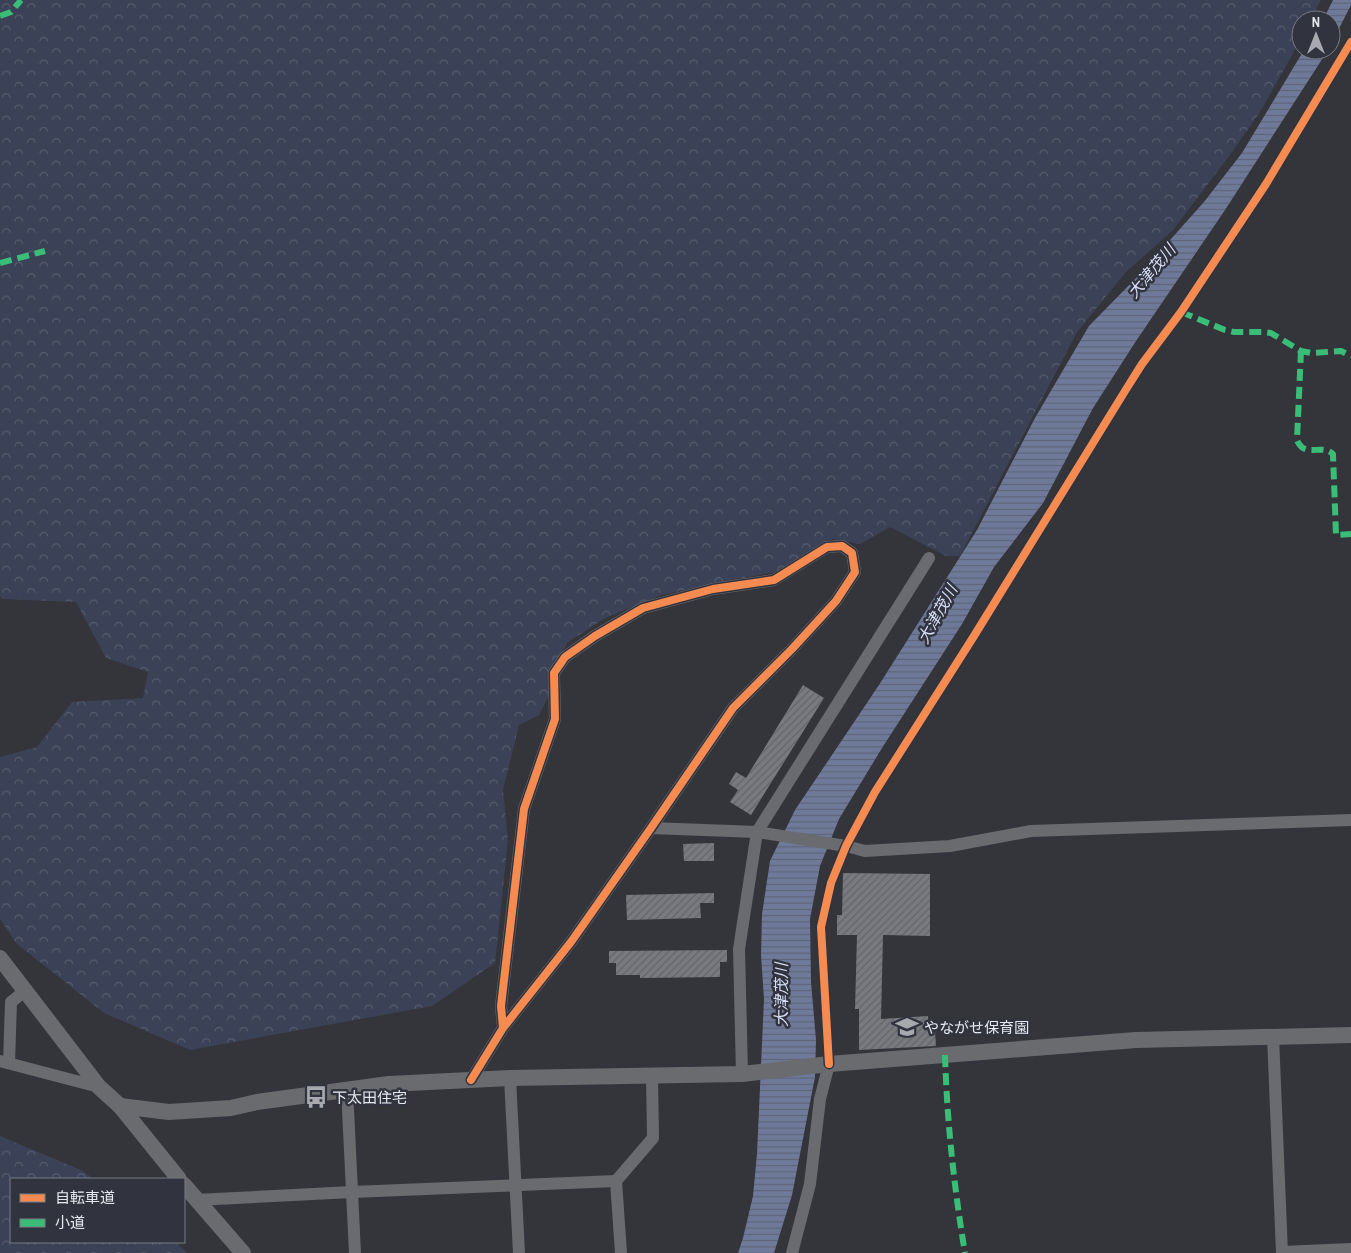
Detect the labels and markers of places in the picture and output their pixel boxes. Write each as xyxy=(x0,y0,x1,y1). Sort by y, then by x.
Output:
school or university icon: やながせ保育園 xyxy=(894,1014,920,1040)
place label: やながせ保育園 xyxy=(924,1017,1029,1038)
bus stop icon: 下太田住宅 xyxy=(303,1084,329,1110)
place label: 下太田住宅 xyxy=(332,1087,407,1108)

